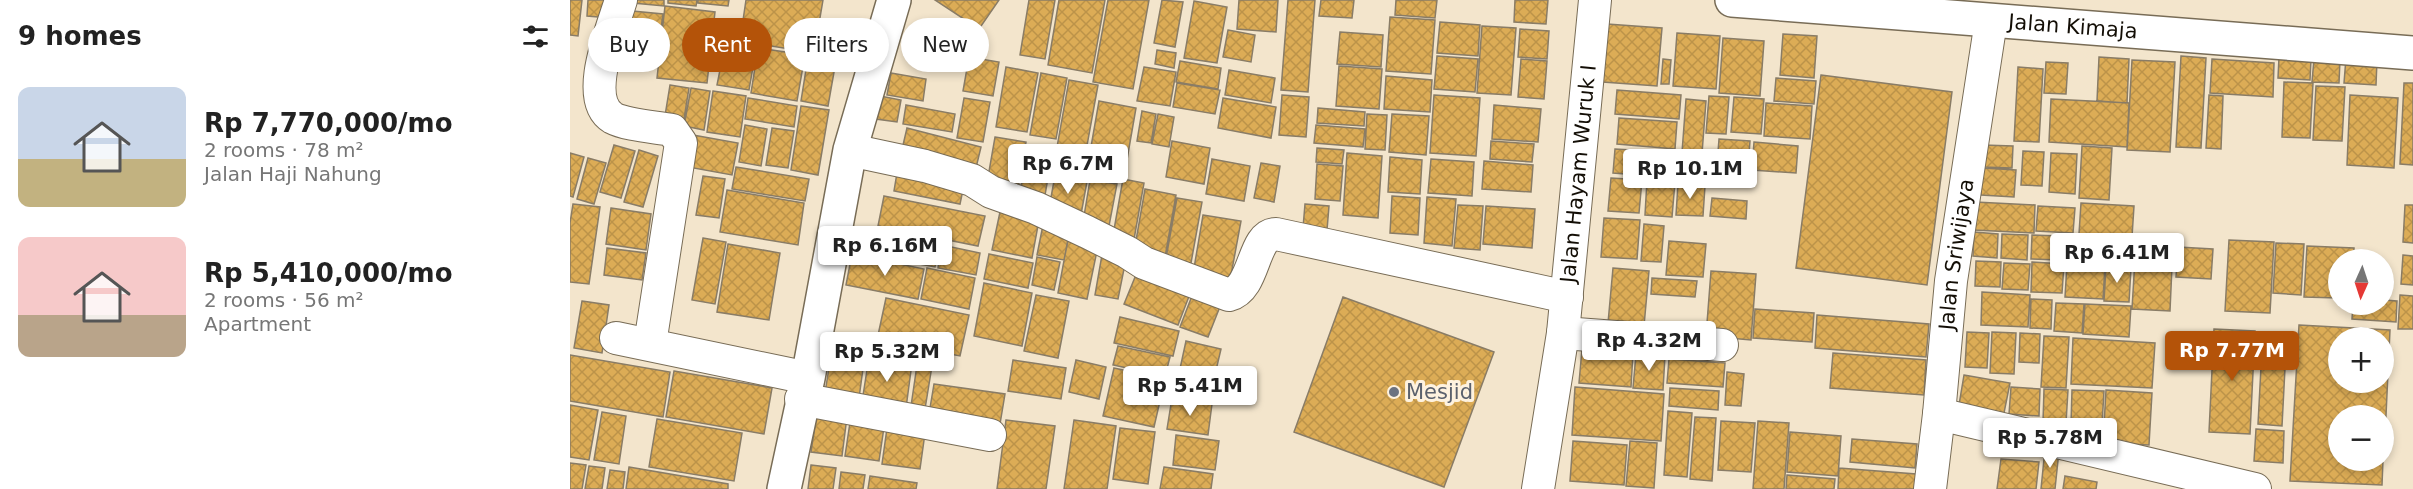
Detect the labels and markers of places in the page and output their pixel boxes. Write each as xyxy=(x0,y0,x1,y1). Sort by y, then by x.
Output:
pin: Rp 6.7M xyxy=(1013,144,1123,195)
pin: Rp 10.1M xyxy=(1628,149,1752,200)
pin: Rp 6.16M xyxy=(823,226,947,277)
pin: Rp 6.41M xyxy=(2055,233,2179,284)
pin: Rp 4.32M xyxy=(1587,321,1711,372)
pin: Rp 7.77M xyxy=(2170,331,2294,382)
pin: Rp 5.32M xyxy=(825,332,949,383)
pin: Rp 5.41M xyxy=(1128,366,1252,417)
place label: Mesjid xyxy=(1406,380,1473,404)
marker: Mesjid xyxy=(1387,385,1401,399)
pin: Rp 5.78M xyxy=(1988,418,2112,469)

